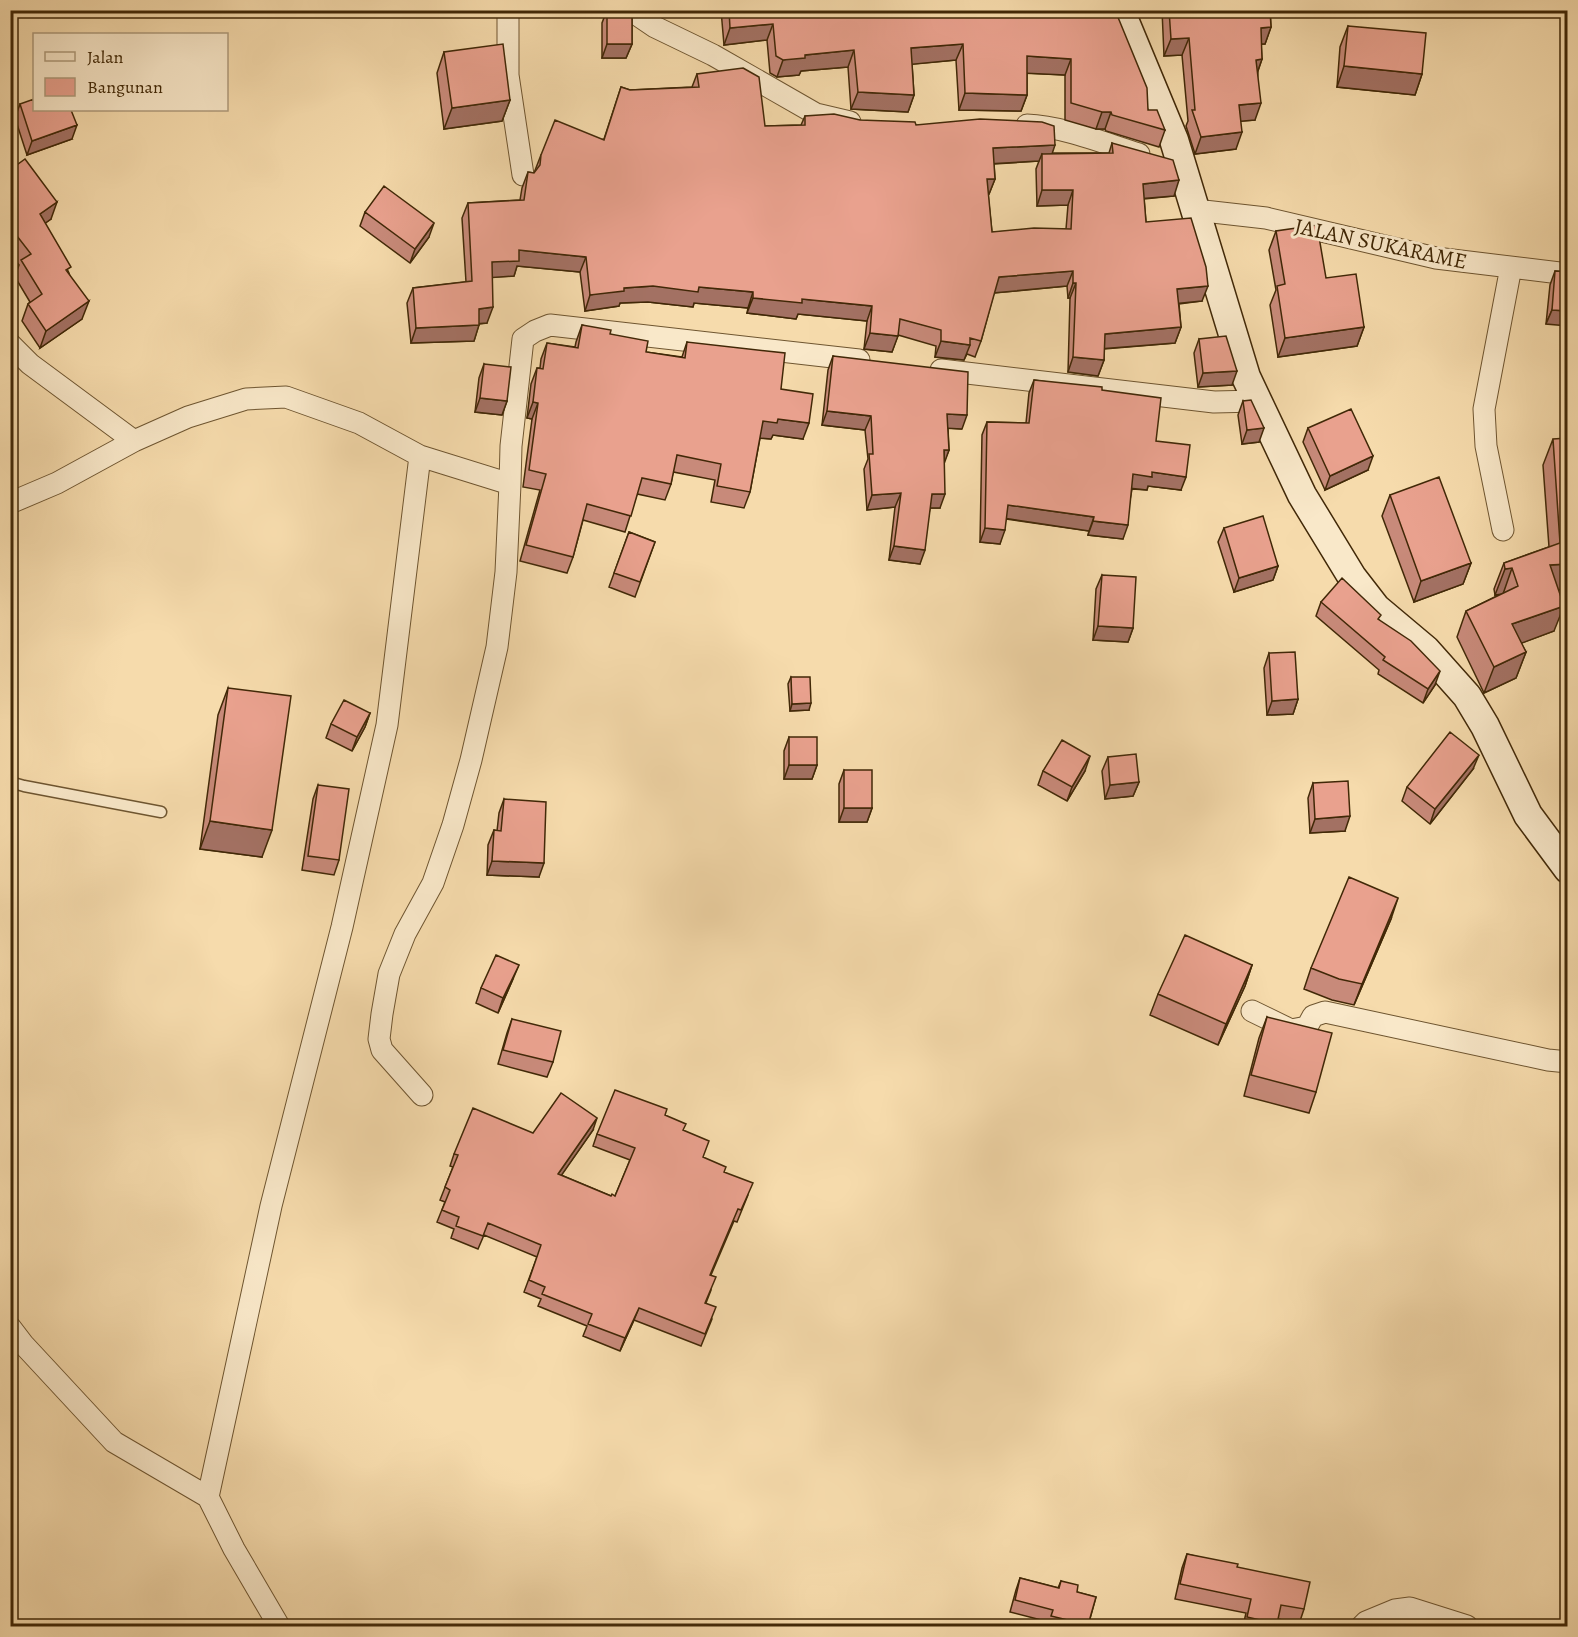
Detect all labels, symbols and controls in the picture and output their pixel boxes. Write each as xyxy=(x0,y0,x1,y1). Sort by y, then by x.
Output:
legend xyxy=(33,33,228,111)
text: Jalan xyxy=(87,45,124,69)
text: Bangunan xyxy=(87,75,163,99)
street label: JALAN SUKARAME xyxy=(1292,211,1470,277)

